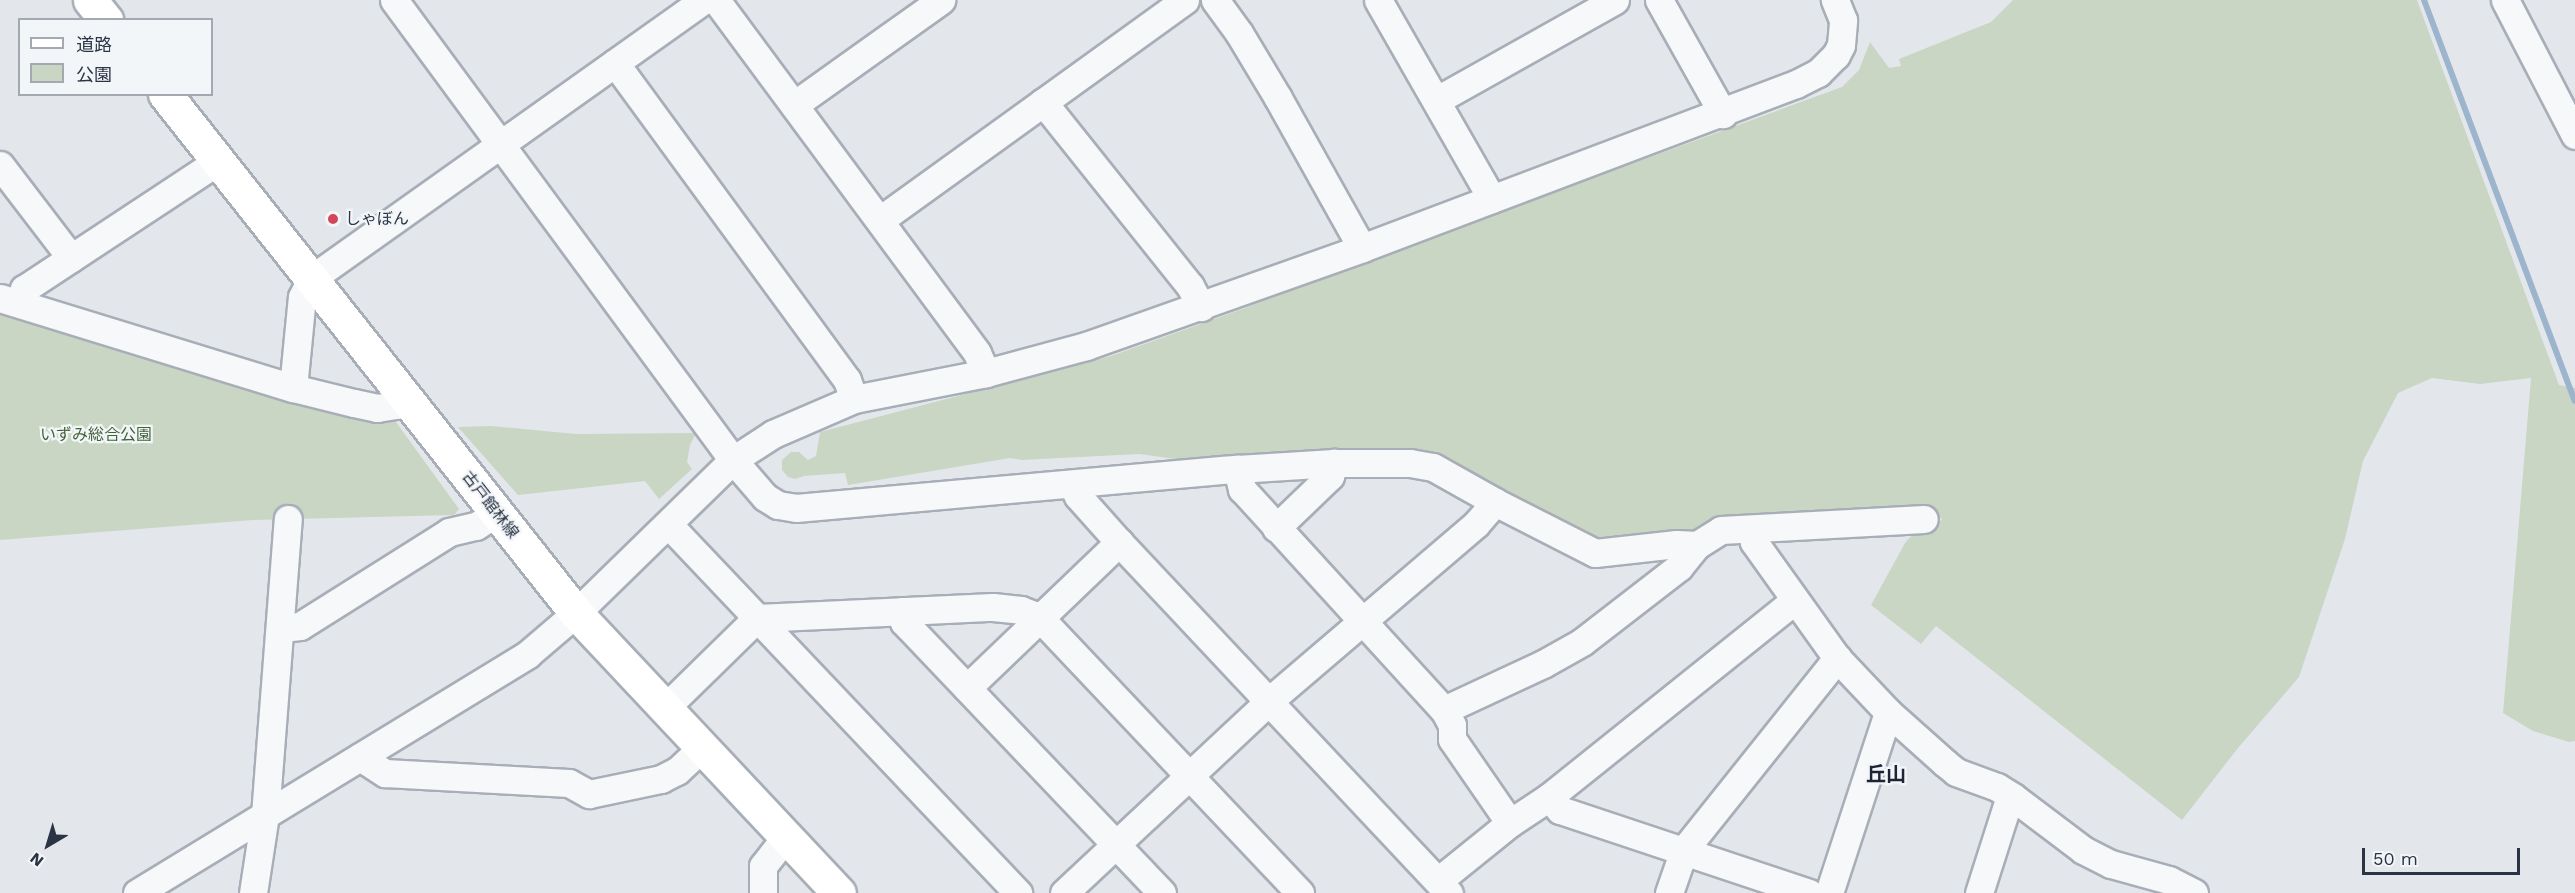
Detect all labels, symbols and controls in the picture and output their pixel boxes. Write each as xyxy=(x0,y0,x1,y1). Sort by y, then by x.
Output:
legend xyxy=(18,18,213,96)
text: 道路 xyxy=(76,34,112,55)
text: 公園 xyxy=(76,64,112,85)
place label: しゃぼん xyxy=(345,209,409,229)
marker: しゃぼん xyxy=(326,212,340,226)
park label: いずみ総合公園 xyxy=(40,425,152,445)
street label: 古戸館林線 xyxy=(458,468,522,542)
district label: 丘山 xyxy=(1866,762,1906,786)
north arrow xyxy=(18,815,78,875)
scale bar xyxy=(2365,836,2522,874)
text: N xyxy=(26,848,47,871)
text: 50 m xyxy=(2373,848,2418,869)

